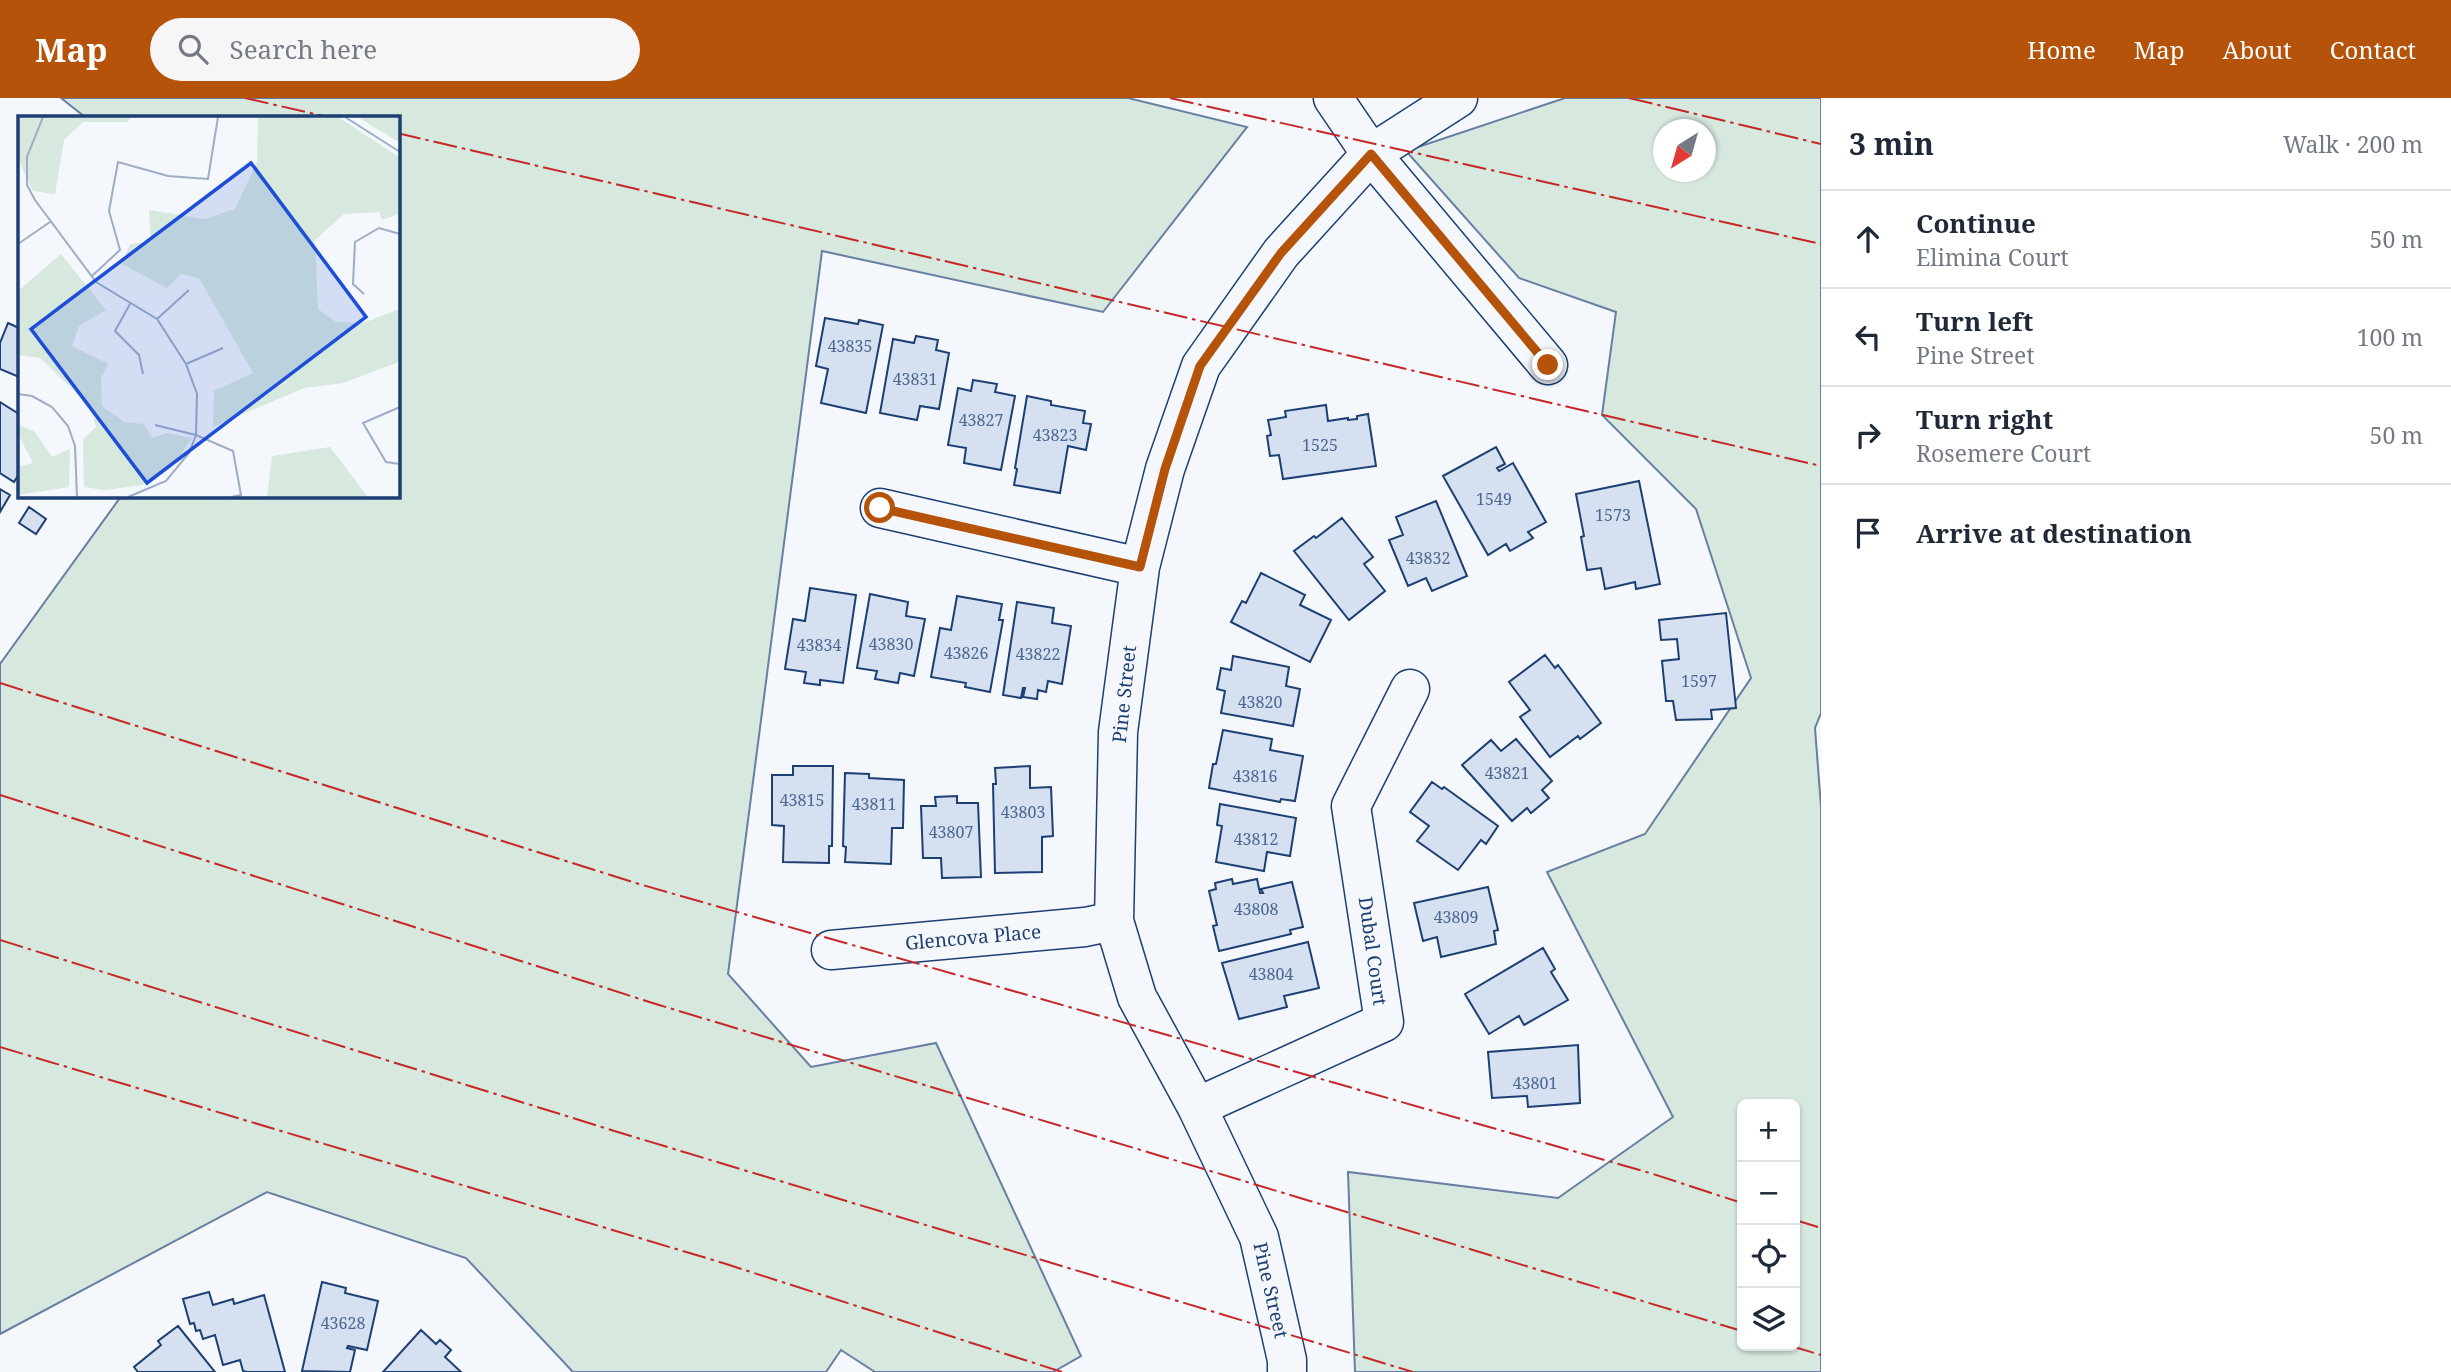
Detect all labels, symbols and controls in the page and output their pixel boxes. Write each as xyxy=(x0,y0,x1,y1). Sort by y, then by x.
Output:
search box xyxy=(150,18,640,81)
text: Map xyxy=(35,27,108,72)
icon: search xyxy=(174,30,212,68)
text: Search here xyxy=(230,31,377,67)
text: Home xyxy=(2027,33,2096,66)
text: Map xyxy=(2134,33,2185,66)
text: About xyxy=(2223,33,2292,66)
text: Contact xyxy=(2330,33,2416,66)
inset map xyxy=(18,116,399,497)
north arrow xyxy=(1653,119,1716,182)
text: 3 min xyxy=(1849,123,1934,164)
text: Walk · 200 m xyxy=(2283,128,2423,160)
text: Continue xyxy=(1916,205,2036,241)
icon: ahead xyxy=(1849,220,1887,258)
text: 50 m xyxy=(2370,223,2423,255)
text: Elimina Court xyxy=(1916,241,2069,273)
text: Turn left xyxy=(1916,303,2033,339)
icon: left xyxy=(1849,318,1887,356)
text: 100 m xyxy=(2357,321,2423,353)
house number: 43835 xyxy=(828,335,872,357)
text: Pine Street xyxy=(1916,339,2035,371)
route end xyxy=(1532,349,1563,380)
house number: 43831 xyxy=(893,368,937,390)
text: Turn right xyxy=(1916,401,2053,437)
house number: 43827 xyxy=(959,409,1003,431)
icon: right xyxy=(1849,416,1887,454)
text: 50 m xyxy=(2370,419,2423,451)
house number: 43823 xyxy=(1033,424,1077,446)
house number: 1525 xyxy=(1302,434,1338,456)
text: Rosemere Court xyxy=(1916,437,2091,469)
house number: 1549 xyxy=(1476,488,1512,510)
route start xyxy=(864,492,895,523)
house number: 1573 xyxy=(1595,504,1631,526)
icon: arrive xyxy=(1849,514,1887,552)
text: Arrive at destination xyxy=(1916,515,2192,551)
house number: 43832 xyxy=(1406,547,1450,569)
house number: 43830 xyxy=(869,633,913,655)
house number: 43834 xyxy=(797,634,841,656)
house number: 43826 xyxy=(944,642,988,664)
house number: 43822 xyxy=(1016,643,1060,665)
street label: Pine Street xyxy=(1106,644,1142,744)
house number: 1597 xyxy=(1681,670,1717,692)
house number: 43820 xyxy=(1238,691,1282,713)
house number: 43821 xyxy=(1485,762,1529,784)
house number: 43816 xyxy=(1233,765,1277,787)
house number: 43815 xyxy=(780,789,824,811)
house number: 43811 xyxy=(852,793,896,815)
house number: 43803 xyxy=(1001,801,1045,823)
house number: 43807 xyxy=(929,821,973,843)
house number: 43812 xyxy=(1234,828,1278,850)
street label: Dubal Court xyxy=(1353,895,1394,1007)
house number: 43808 xyxy=(1234,898,1278,920)
house number: 43809 xyxy=(1434,906,1478,928)
street label: Glencova Place xyxy=(904,918,1042,956)
house number: 43804 xyxy=(1249,963,1293,985)
house number: 43801 xyxy=(1513,1072,1557,1094)
map controls xyxy=(1737,1099,1800,1351)
button: + xyxy=(1737,1099,1800,1162)
button: − xyxy=(1737,1162,1800,1225)
button: locate xyxy=(1737,1225,1800,1288)
street label: Pine Street xyxy=(1247,1239,1295,1341)
button: layers xyxy=(1737,1288,1800,1351)
house number: 43628 xyxy=(321,1312,365,1334)

